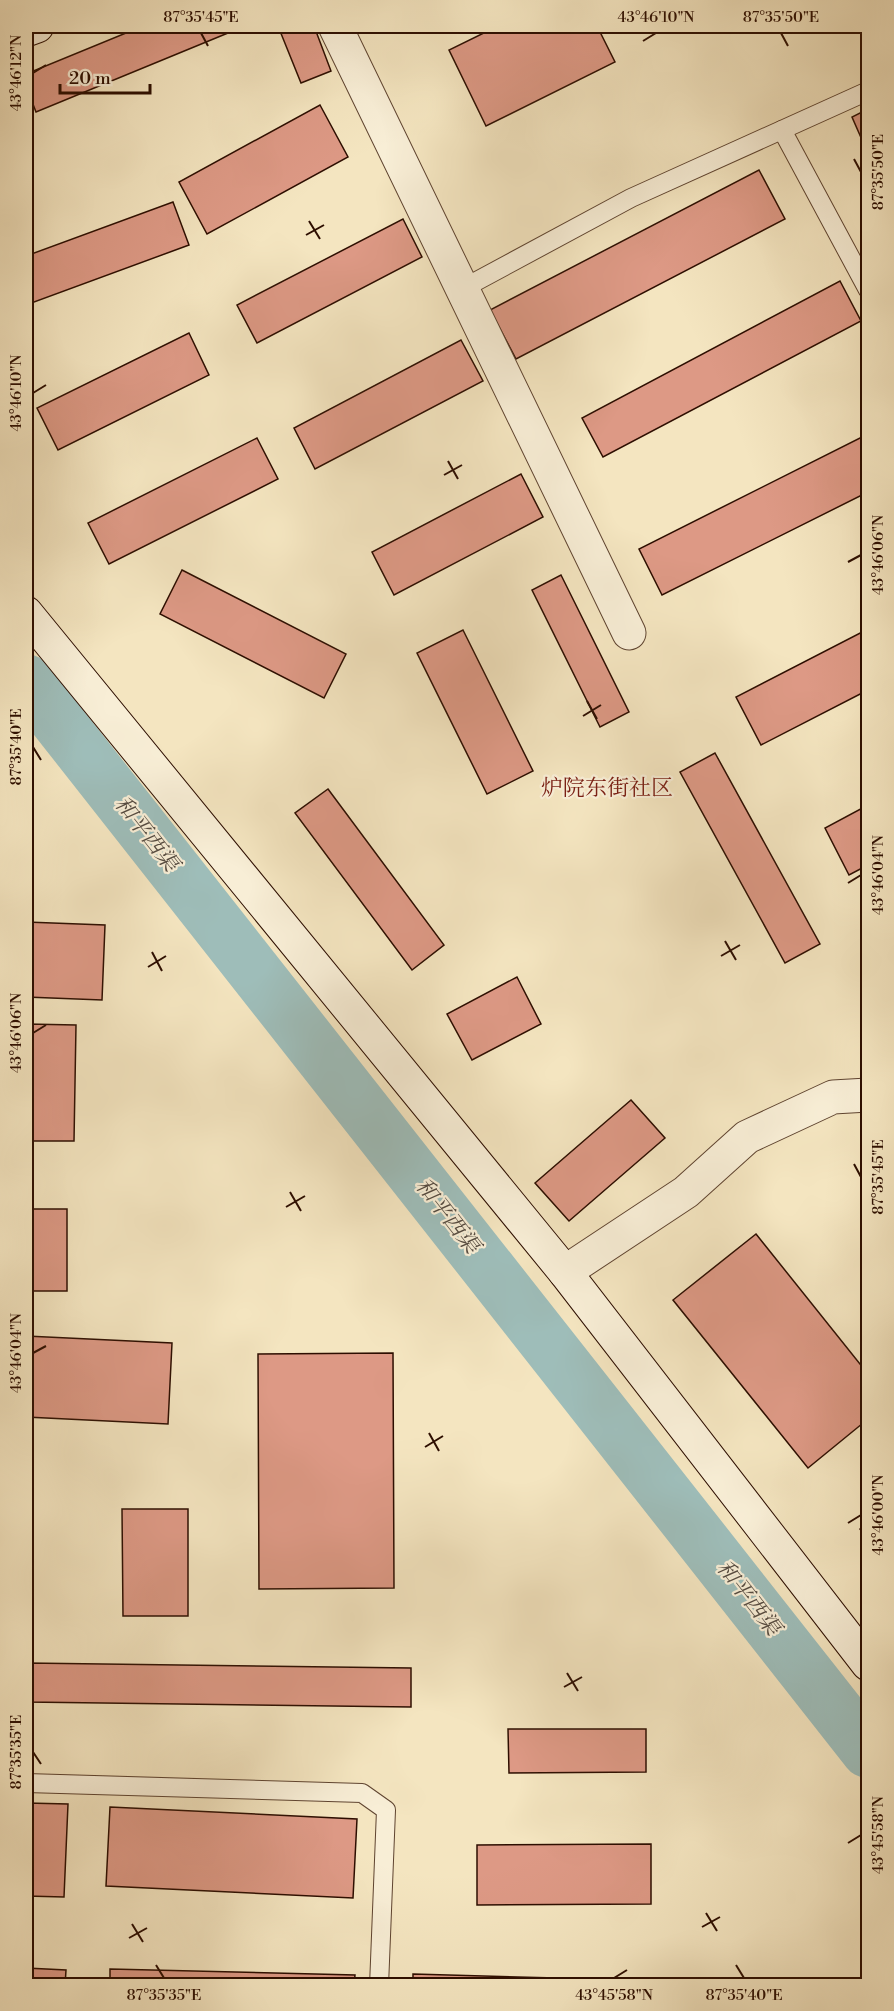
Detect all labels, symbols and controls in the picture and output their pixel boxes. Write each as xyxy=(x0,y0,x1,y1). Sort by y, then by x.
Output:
text: 87°35'45"E xyxy=(163,8,239,27)
text: 43°46'10"N xyxy=(617,8,695,27)
text: 87°35'50"E xyxy=(743,8,819,27)
text: 43°46'12"N xyxy=(7,35,26,111)
scale bar xyxy=(60,57,150,95)
text: 20 m xyxy=(69,67,111,90)
text: 87°35'50"E xyxy=(869,134,888,210)
text: 43°46'10"N xyxy=(7,354,26,432)
text: 43°46'06"N xyxy=(869,515,888,595)
text: 87°35'40"E xyxy=(7,708,26,786)
district label: 炉院东街社区 xyxy=(541,775,673,802)
water label: 和平西渠 xyxy=(108,791,186,879)
text: 43°46'04"N xyxy=(869,835,888,915)
text: 43°46'06"N xyxy=(7,993,26,1073)
text: 87°35'45"E xyxy=(869,1139,888,1215)
water label: 和平西渠 xyxy=(409,1173,487,1261)
text: 43°46'04"N xyxy=(7,1313,26,1393)
text: 43°46'00"N xyxy=(869,1474,888,1556)
water label: 和平西渠 xyxy=(710,1555,788,1643)
text: 87°35'35"E xyxy=(7,1715,26,1789)
text: 43°45'58"N xyxy=(869,1796,888,1874)
text: 87°35'35"E xyxy=(127,1986,201,2005)
text: 43°45'58"N xyxy=(575,1986,653,2005)
text: 87°35'40"E xyxy=(705,1986,783,2005)

